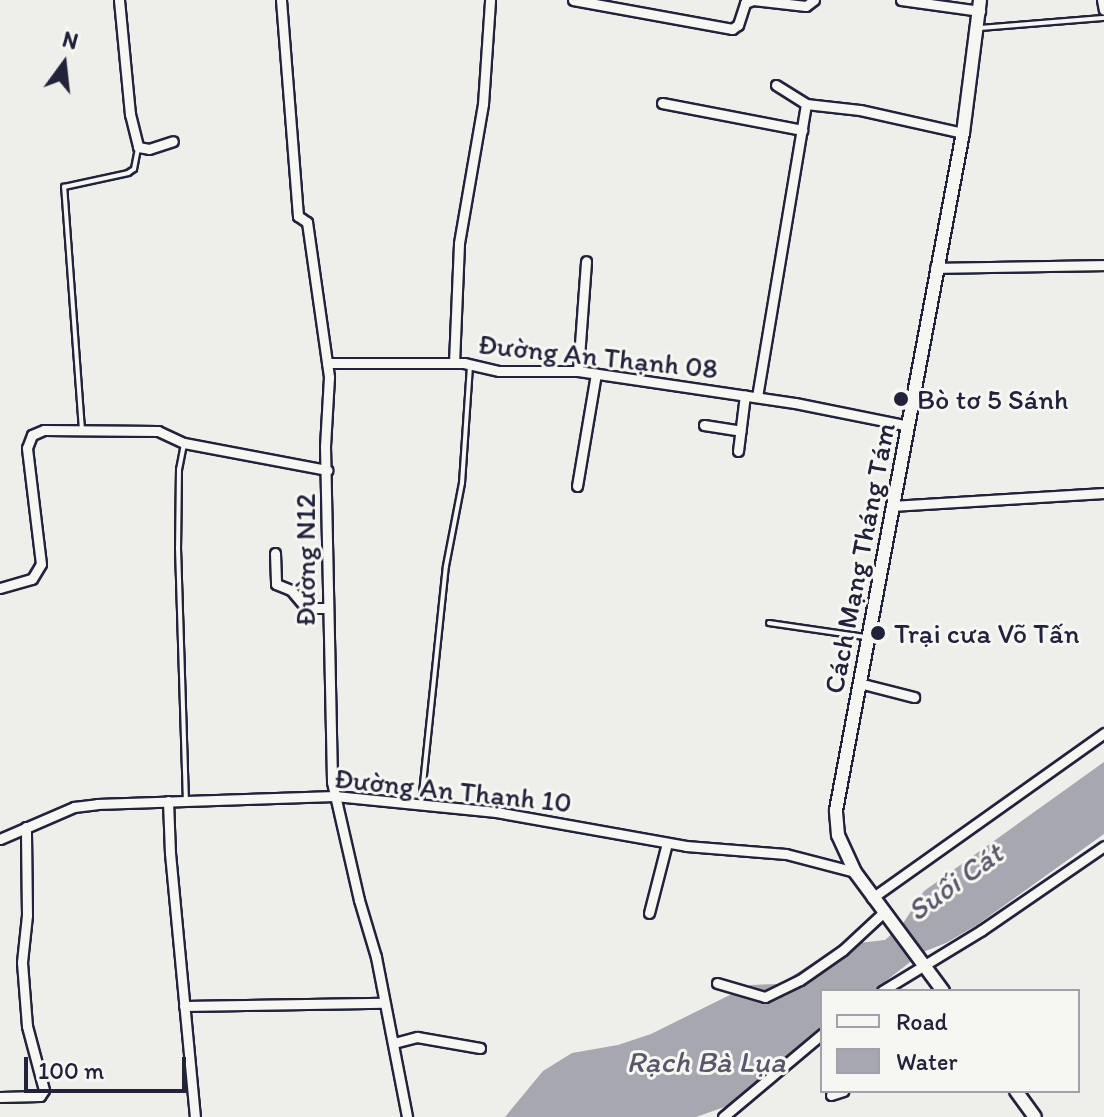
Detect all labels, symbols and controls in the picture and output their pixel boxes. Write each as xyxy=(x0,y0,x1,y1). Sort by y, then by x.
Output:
north arrow xyxy=(24,24,104,104)
text: N xyxy=(60,25,81,55)
street label: Đường An Thạnh 08 xyxy=(477,327,719,385)
place label: Bò tơ 5 Sánh xyxy=(917,382,1068,416)
marker: Bò tơ 5 Sánh xyxy=(892,390,910,408)
street label: Cách Mạng Tháng Tám xyxy=(817,422,901,694)
street label: Đường N12 xyxy=(288,494,322,626)
place label: Trại cưa Võ Tấn xyxy=(894,616,1077,650)
marker: Trại cưa Võ Tấn xyxy=(869,624,887,642)
street label: Đường An Thạnh 10 xyxy=(333,761,573,819)
water label: Suối Cát xyxy=(900,835,1010,929)
legend xyxy=(820,989,1080,1093)
text: Road xyxy=(896,1007,948,1036)
scale bar xyxy=(28,1041,190,1091)
water label: Rạch Bà Lụa xyxy=(626,1044,786,1080)
text: Water xyxy=(896,1047,958,1076)
text: 100 m xyxy=(38,1056,104,1085)

